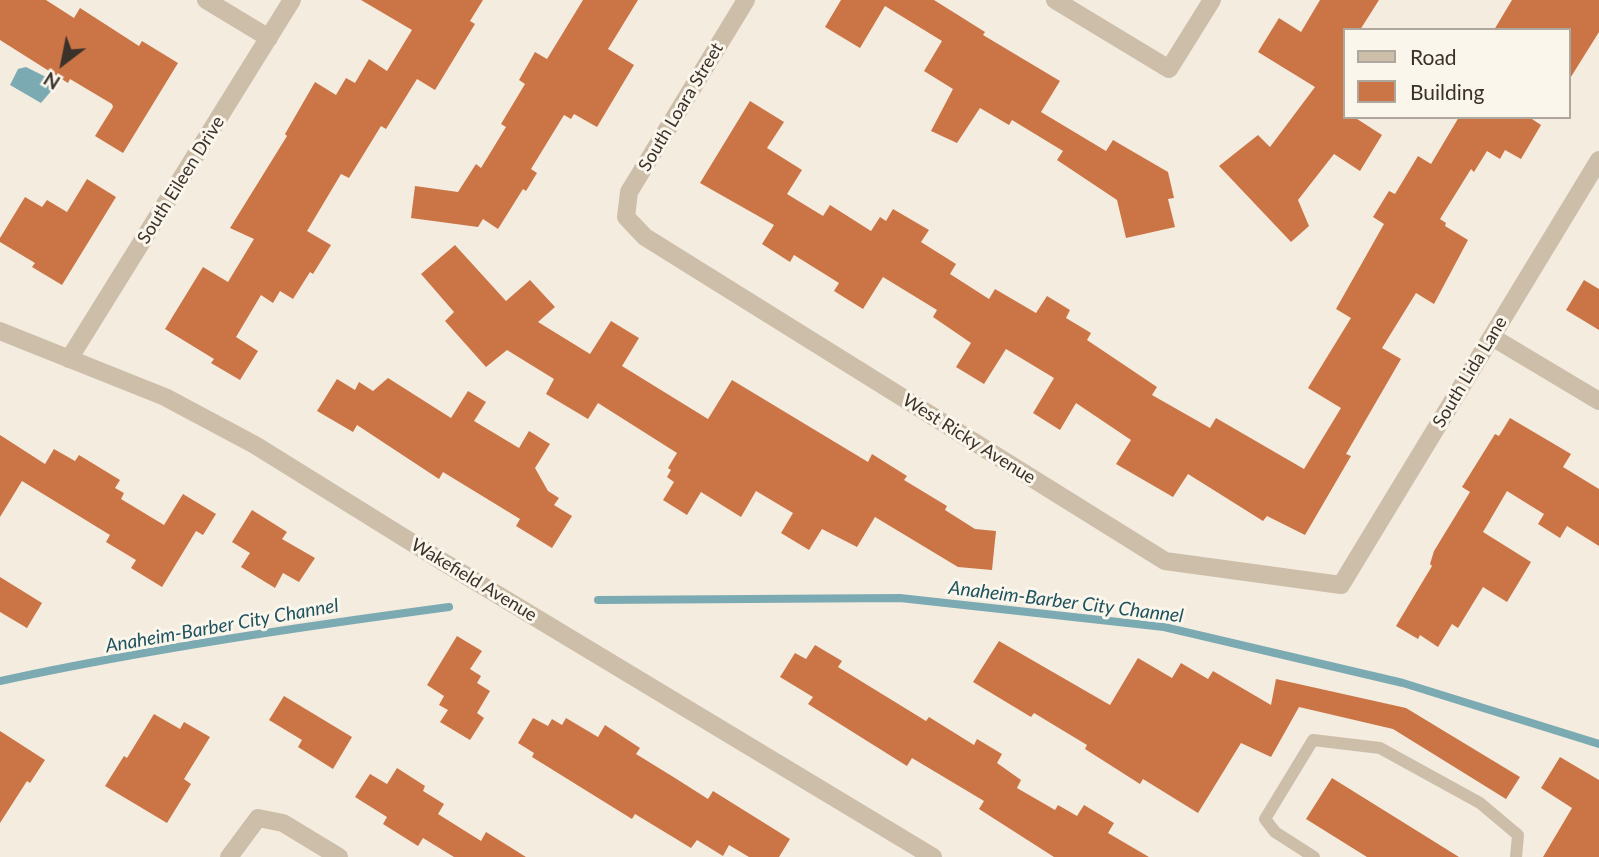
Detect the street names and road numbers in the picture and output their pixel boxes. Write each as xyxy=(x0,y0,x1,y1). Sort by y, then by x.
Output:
street label: South Loara Street xyxy=(634,39,728,175)
street label: South Eileen Drive xyxy=(133,112,229,248)
street label: South Lida Lane xyxy=(1428,312,1512,432)
street label: West Ricky Avenue xyxy=(899,389,1039,489)
street label: Wakefield Avenue xyxy=(407,534,541,626)

